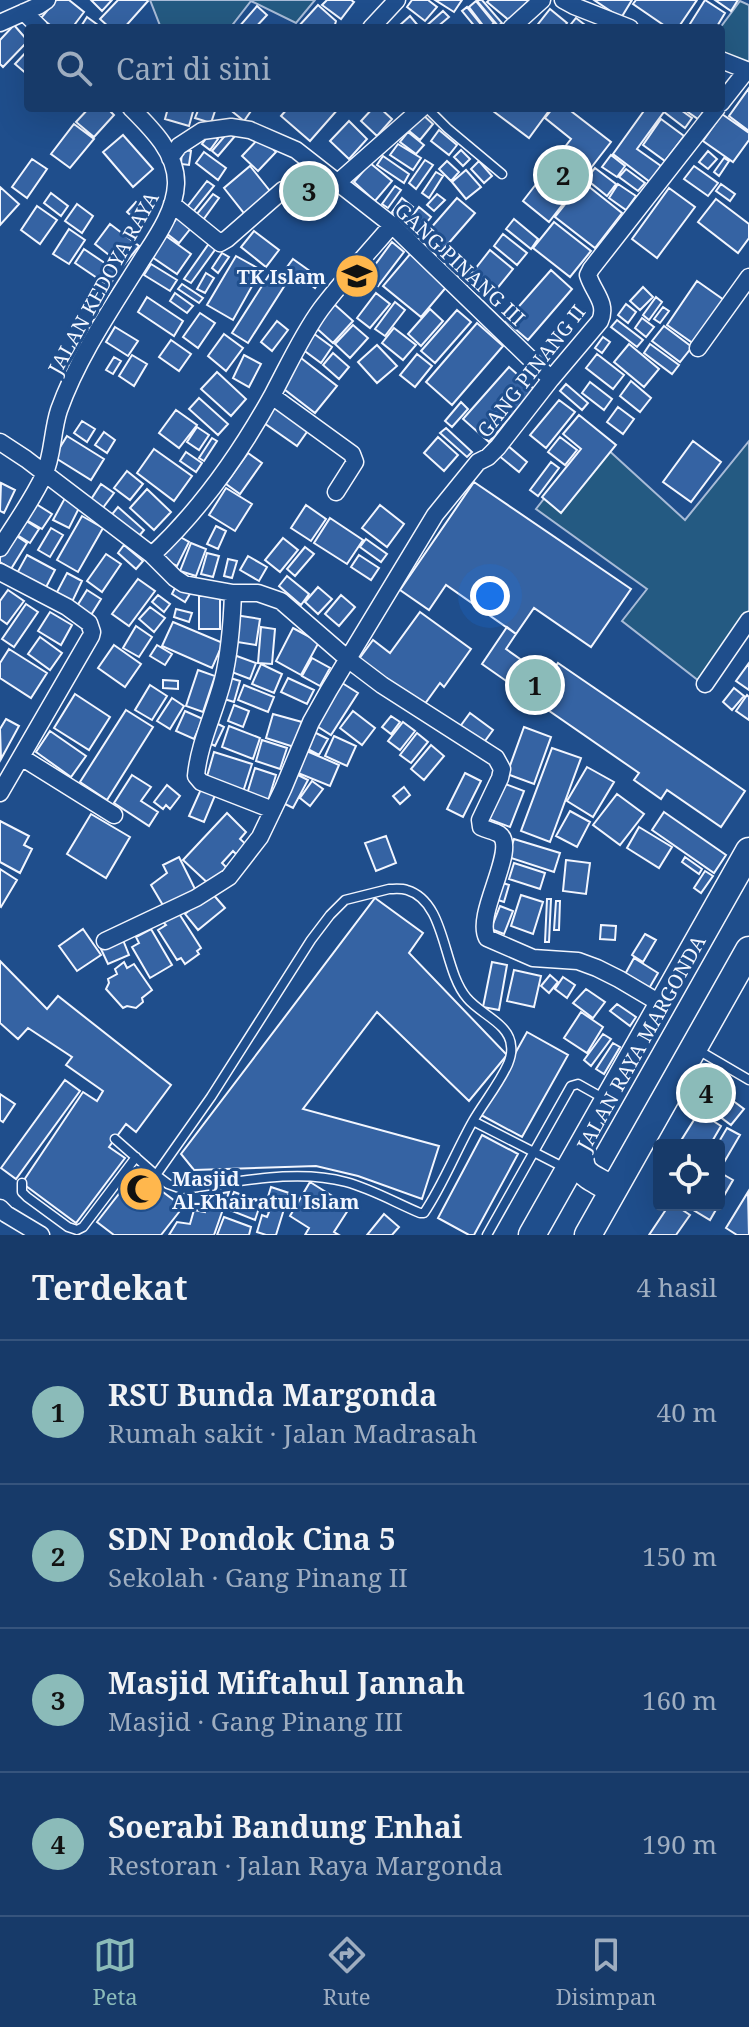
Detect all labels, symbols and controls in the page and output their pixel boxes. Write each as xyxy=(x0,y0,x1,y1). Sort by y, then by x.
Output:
search box xyxy=(24,24,725,112)
icon: search xyxy=(52,46,96,90)
text: Cari di sini xyxy=(116,48,271,89)
pin: 2 xyxy=(537,145,589,205)
pin: 3 xyxy=(283,161,335,221)
street label: JALAN KEDOYA RAYA xyxy=(41,186,165,380)
street label: GANG PINANG III xyxy=(389,197,531,331)
school or university icon: TK Islam xyxy=(333,252,381,300)
place label: TK Islam xyxy=(237,263,326,290)
street label: GANG PINANG II xyxy=(471,299,591,443)
your location xyxy=(470,576,510,616)
pin: 1 xyxy=(509,655,561,715)
street label: JALAN RAYA MARGONDA xyxy=(570,930,712,1157)
pin: 4 xyxy=(680,1063,732,1123)
map controls xyxy=(653,1139,725,1211)
button: locate xyxy=(653,1139,725,1211)
mosque icon: Masjid Al-Khairatul Islam xyxy=(117,1165,165,1213)
place label: Masjid Al-Khairatul Islam xyxy=(172,1165,360,1215)
text: Terdekat xyxy=(32,1264,187,1310)
text: 4 hasil xyxy=(636,1269,717,1305)
text: RSU Bunda Margonda xyxy=(108,1374,437,1415)
text: 1 xyxy=(51,1394,65,1430)
text: 40 m xyxy=(657,1394,717,1430)
text: Rumah sakit · Jalan Madrasah xyxy=(108,1415,478,1451)
text: SDN Pondok Cina 5 xyxy=(108,1518,396,1559)
text: 2 xyxy=(51,1538,65,1574)
text: 150 m xyxy=(642,1538,717,1574)
text: Sekolah · Gang Pinang II xyxy=(108,1559,408,1595)
text: Masjid Miftahul Jannah xyxy=(108,1662,465,1703)
text: 3 xyxy=(51,1682,65,1718)
text: 160 m xyxy=(642,1682,717,1718)
text: Masjid · Gang Pinang III xyxy=(108,1703,403,1739)
text: Soerabi Bandung Enhai xyxy=(108,1806,462,1847)
text: 4 xyxy=(51,1826,65,1862)
text: 190 m xyxy=(642,1826,717,1862)
text: Restoran · Jalan Raya Margonda xyxy=(108,1847,503,1883)
tab: Peta xyxy=(93,1933,138,2011)
tab: Rute xyxy=(323,1933,371,2011)
tab: Disimpan xyxy=(556,1933,657,2011)

